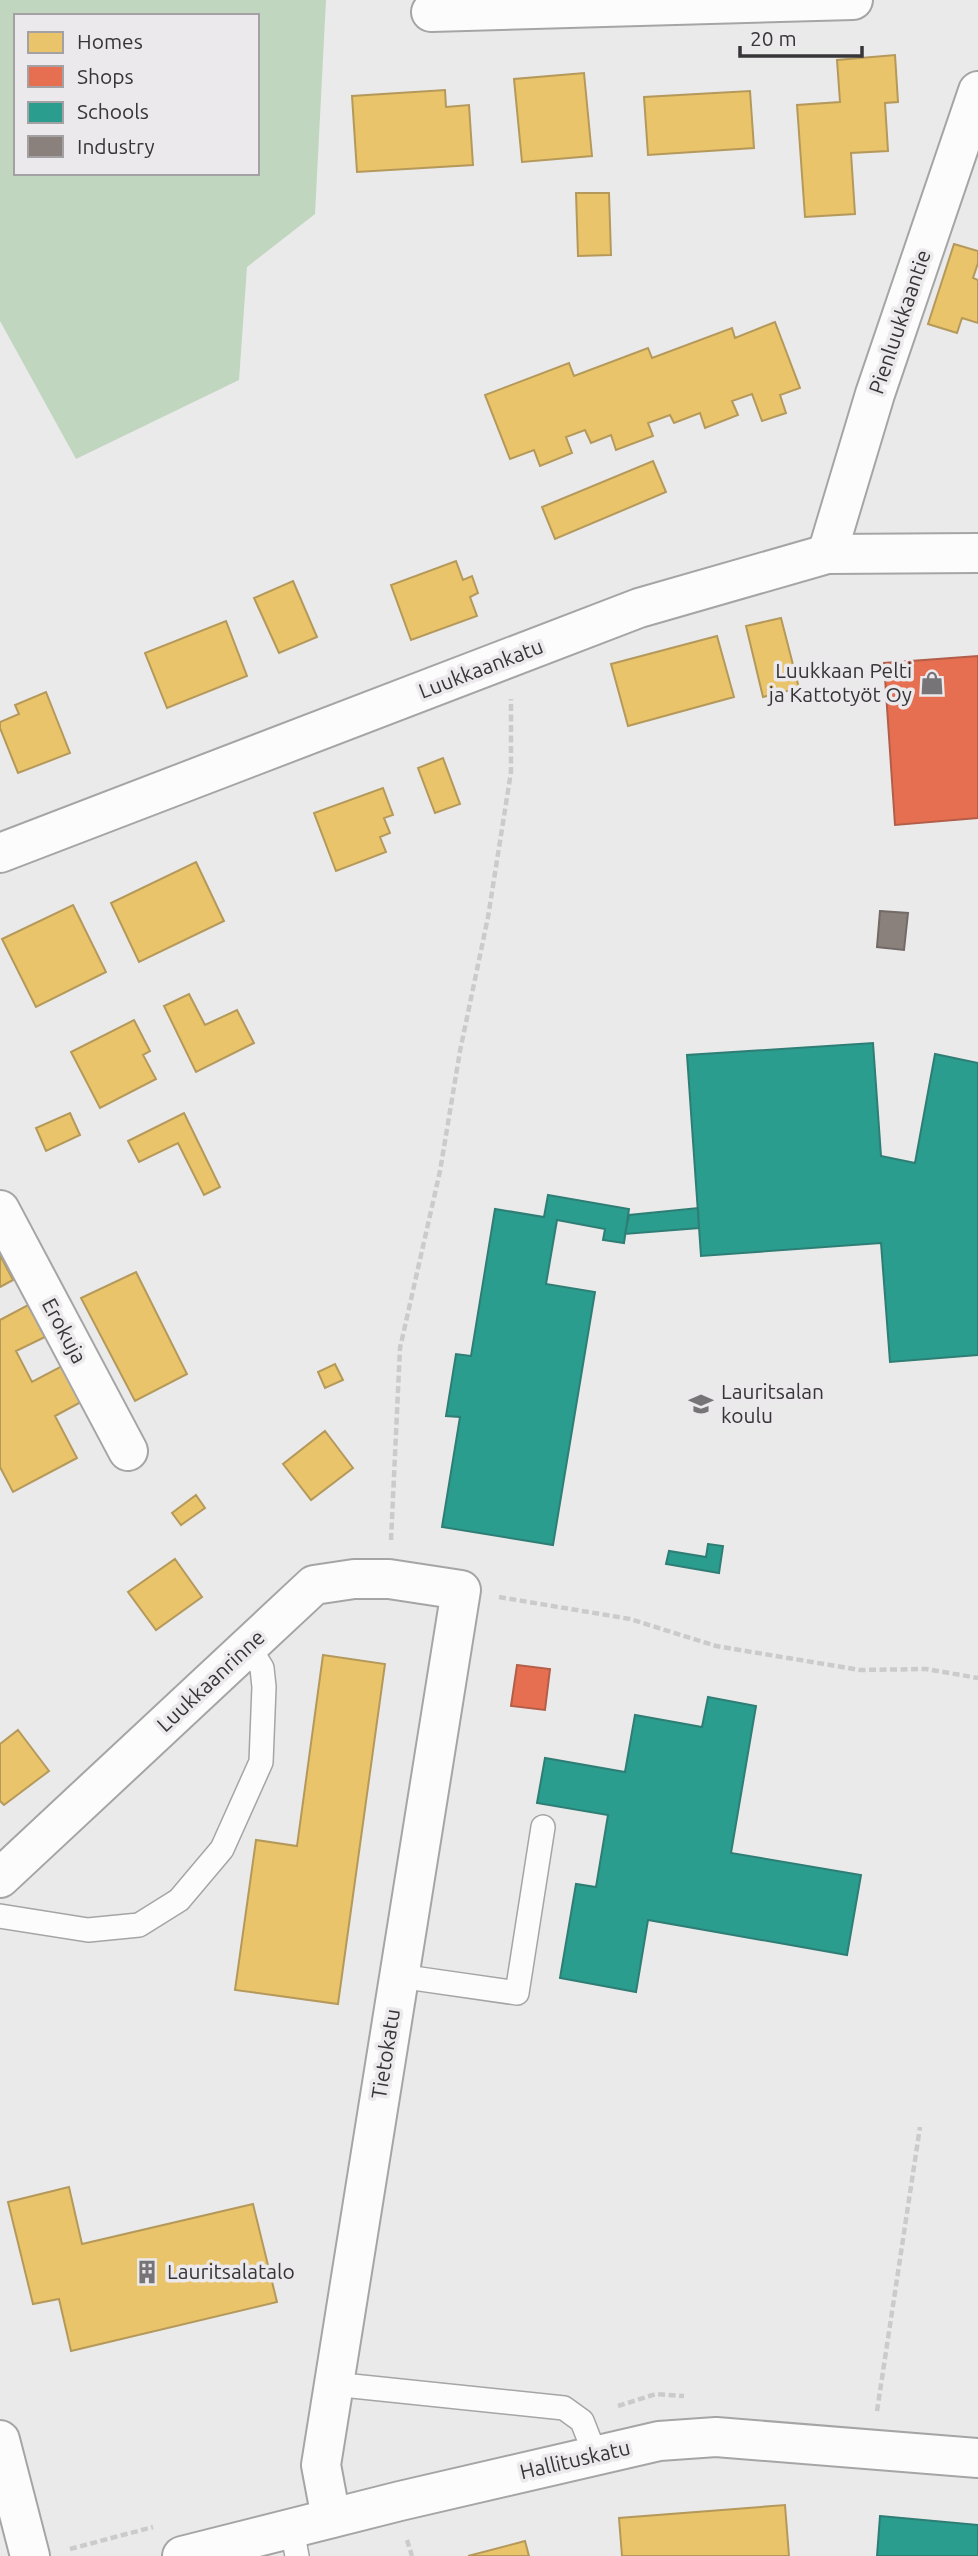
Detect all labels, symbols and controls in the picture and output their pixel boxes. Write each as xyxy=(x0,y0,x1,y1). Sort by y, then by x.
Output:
legend xyxy=(14,14,259,175)
scale bar xyxy=(740,14,862,58)
text: 20 m xyxy=(750,26,797,50)
text: Homes xyxy=(77,29,143,53)
text: Shops xyxy=(77,64,134,88)
text: Schools xyxy=(77,99,149,123)
text: Industry xyxy=(77,134,155,158)
street label: Pienluukkaantie xyxy=(863,247,935,397)
street label: Luukkaankatu xyxy=(415,633,546,703)
place label: Luukkaan Pelti ja Kattotyöt Oy xyxy=(767,658,912,706)
shop icon: Luukkaan Pelti ja Kattotyöt Oy xyxy=(918,669,946,697)
street label: Erokuja xyxy=(38,1294,92,1367)
place label: Lauritsalan koulu xyxy=(721,1379,824,1427)
school or university icon: Lauritsalan koulu xyxy=(687,1390,715,1418)
street label: Luukkaanrinne xyxy=(152,1624,269,1736)
street label: Tietokatu xyxy=(366,2007,404,2101)
building icon: Lauritsalatalo xyxy=(133,2258,161,2286)
place label: Lauritsalatalo xyxy=(167,2259,295,2283)
street label: Hallituskatu xyxy=(517,2435,632,2483)

